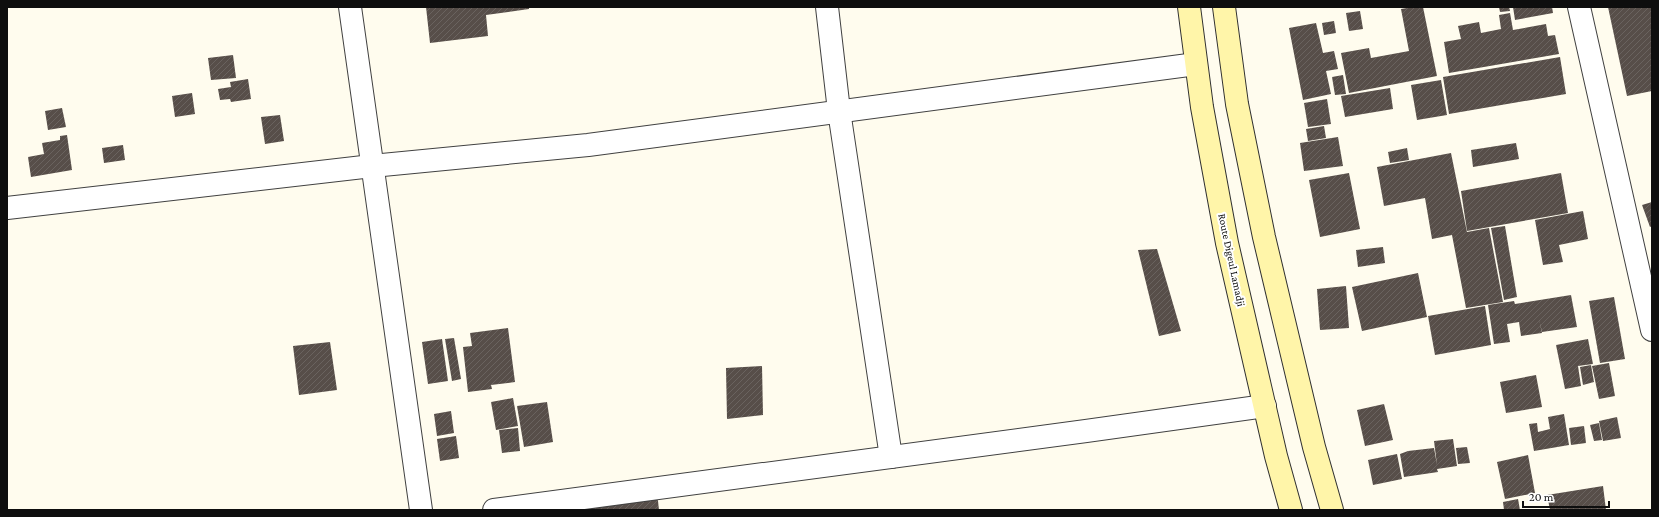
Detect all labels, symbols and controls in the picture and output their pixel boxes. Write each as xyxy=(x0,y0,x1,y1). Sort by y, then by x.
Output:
street label: Route Digeul Lamadji xyxy=(1215,212,1248,308)
scale bar xyxy=(1523,483,1609,509)
text: 20 m xyxy=(1529,490,1554,504)

